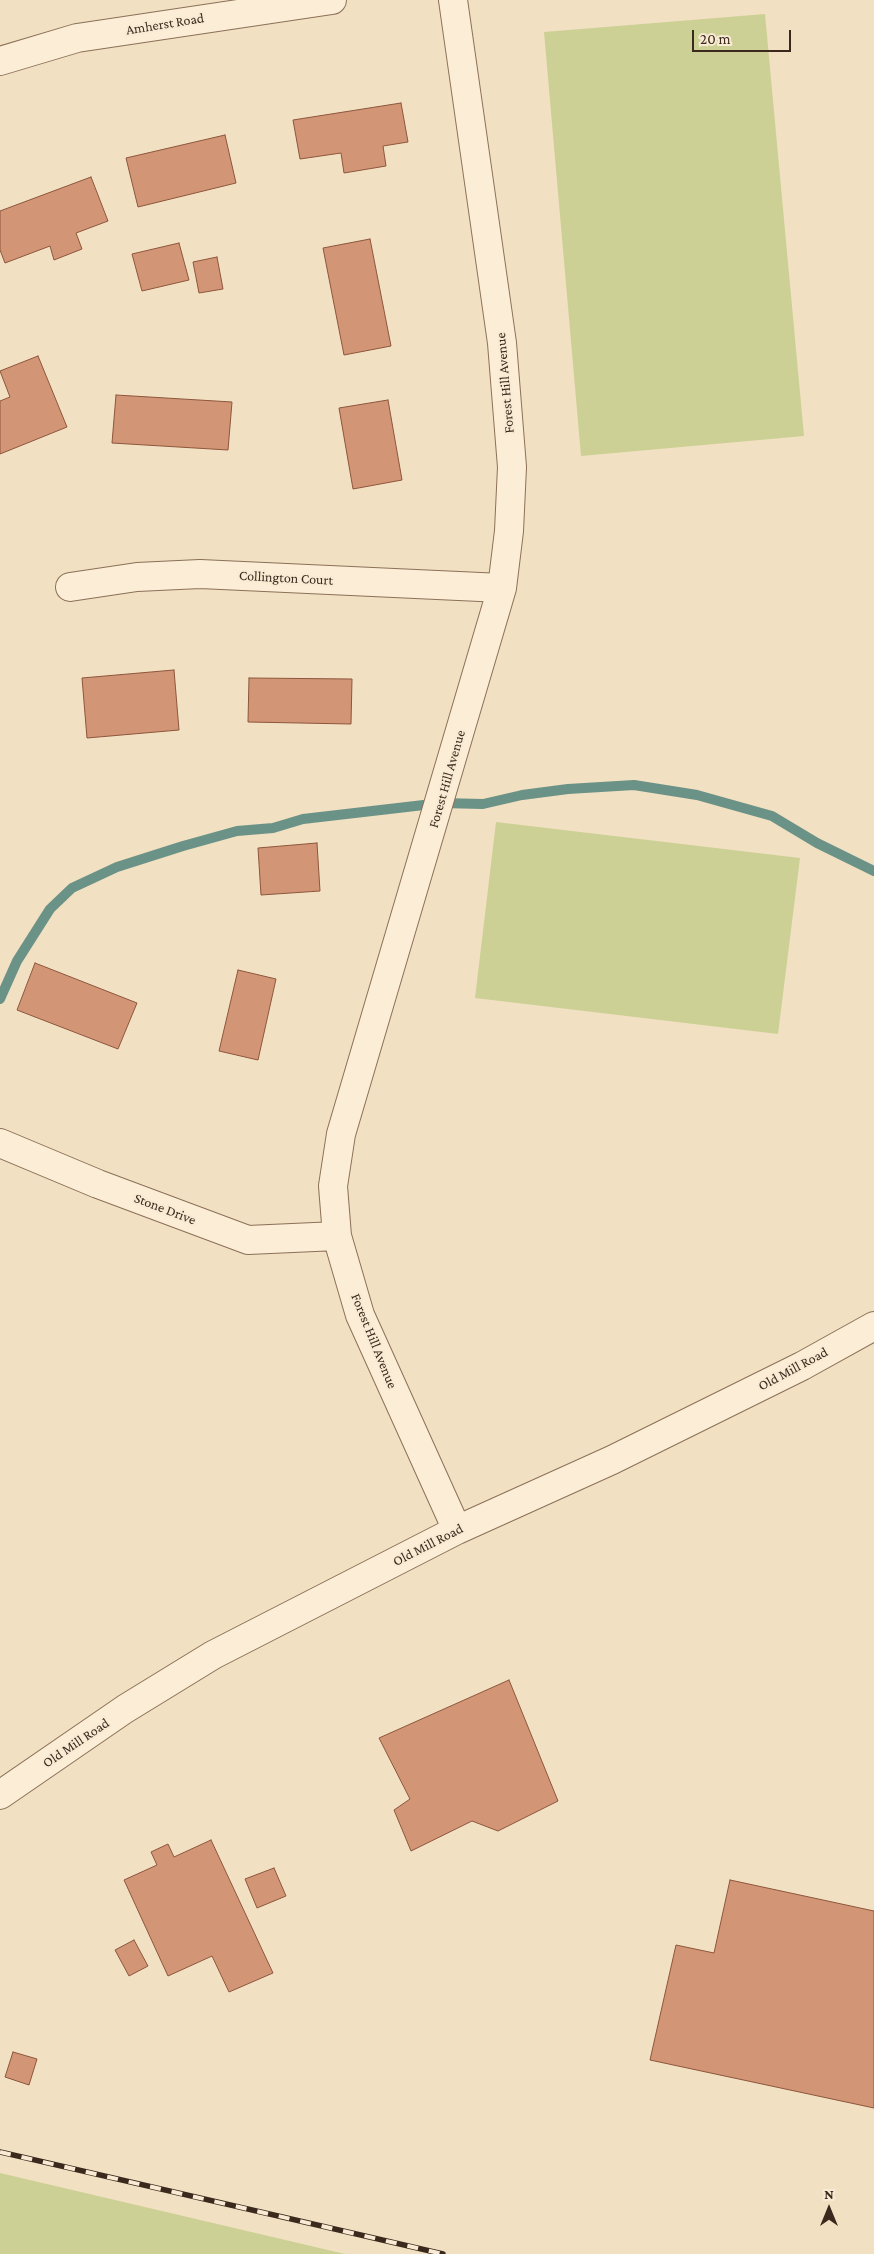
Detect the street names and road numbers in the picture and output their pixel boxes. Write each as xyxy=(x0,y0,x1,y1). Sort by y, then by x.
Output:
street label: Amherst Road xyxy=(125,10,205,38)
street label: Forest Hill Avenue xyxy=(492,332,518,434)
street label: Collington Court xyxy=(239,567,333,589)
street label: Forest Hill Avenue xyxy=(425,728,469,830)
street label: Stone Drive xyxy=(132,1190,198,1228)
street label: Forest Hill Avenue xyxy=(347,1291,401,1391)
street label: Old Mill Road xyxy=(755,1344,831,1394)
street label: Old Mill Road xyxy=(390,1520,466,1570)
street label: Old Mill Road xyxy=(40,1715,112,1771)

